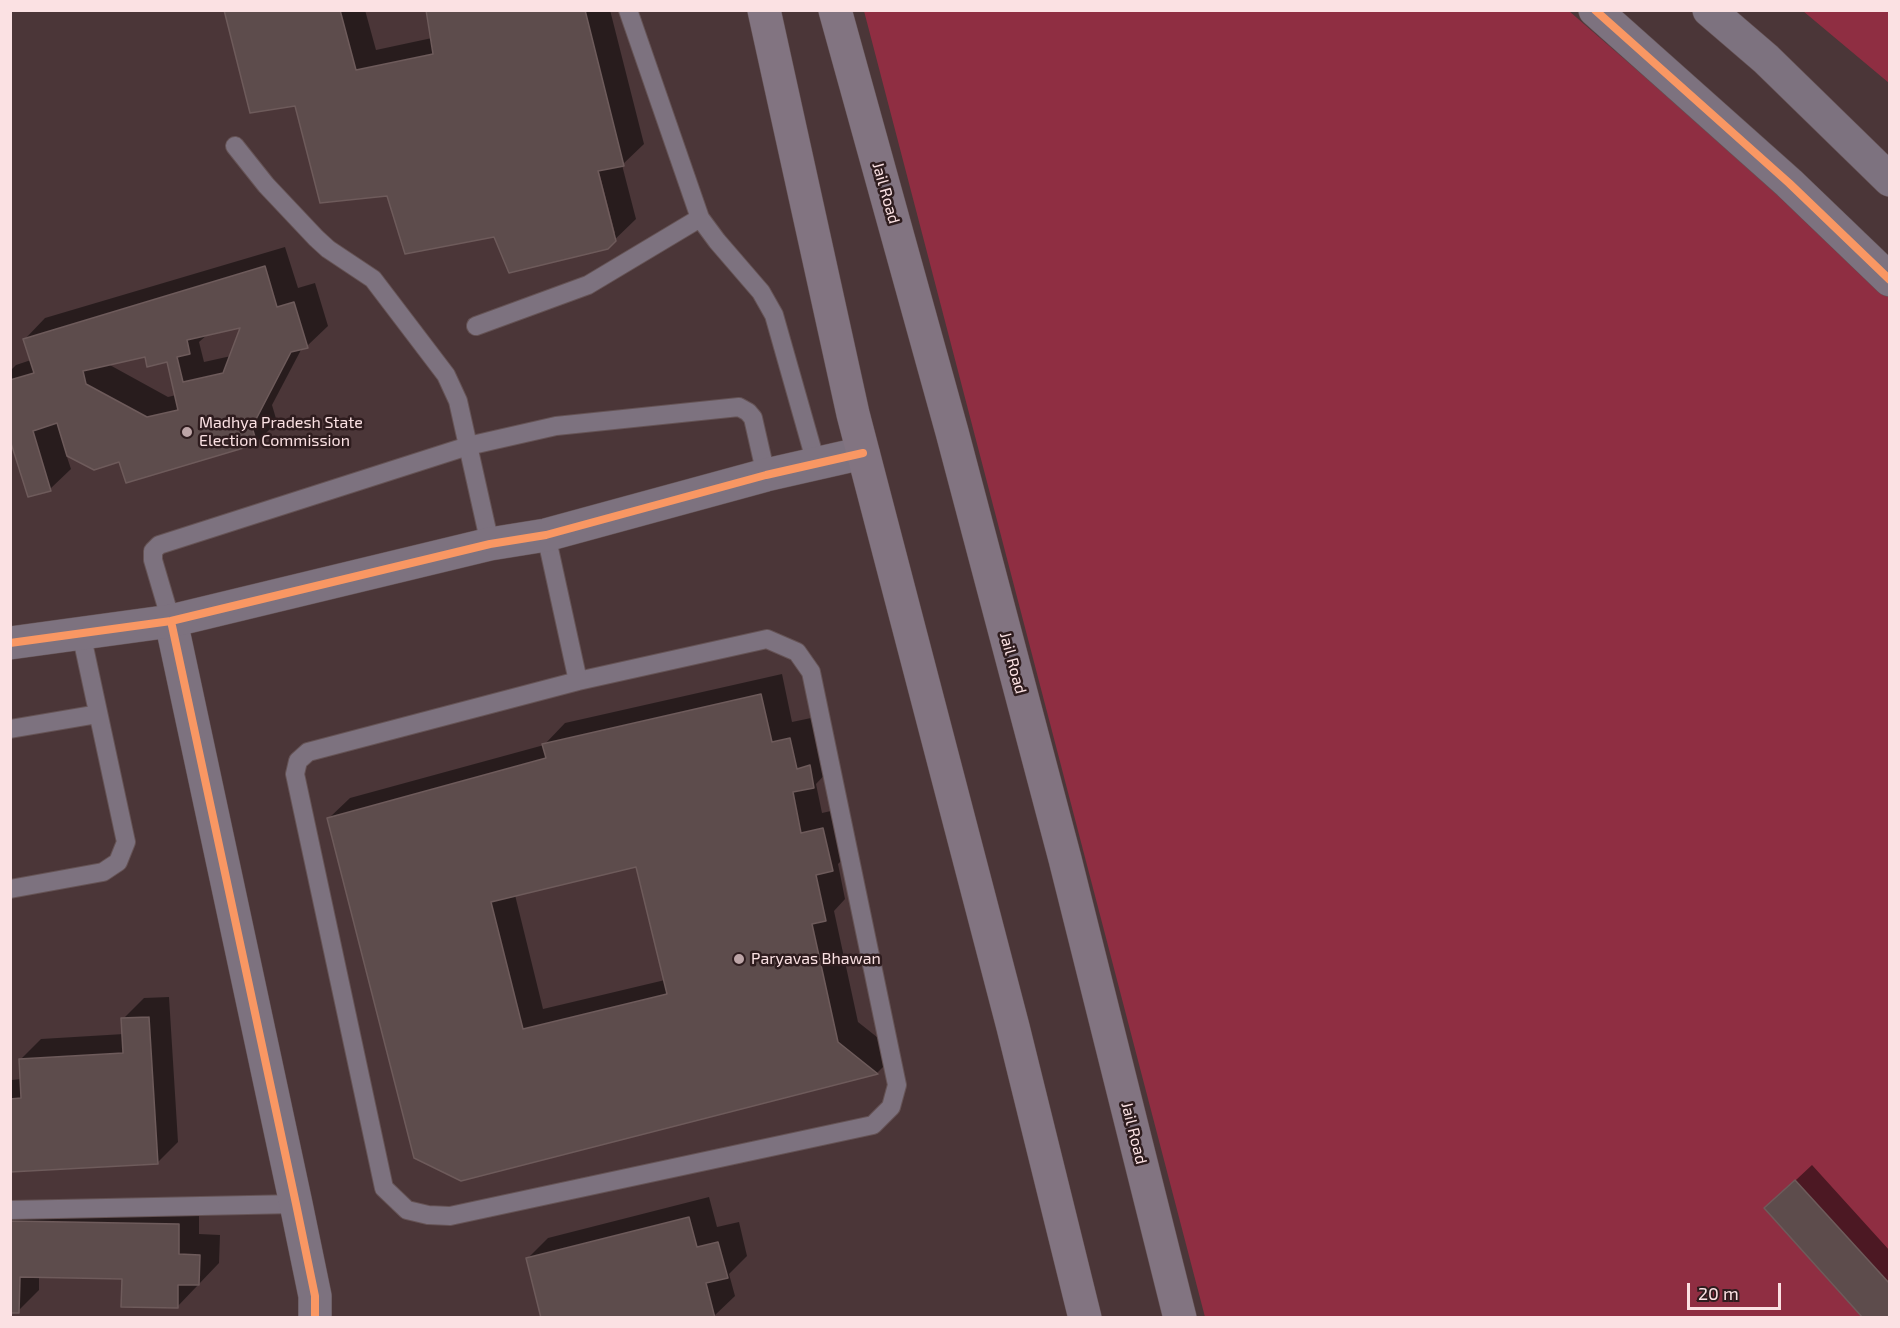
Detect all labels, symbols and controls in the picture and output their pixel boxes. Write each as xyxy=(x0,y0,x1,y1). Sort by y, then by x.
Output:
street label: Jail Road xyxy=(868,160,904,226)
place label: Madhya Pradesh State Election Commission xyxy=(199,413,363,451)
marker: Madhya Pradesh State Election Commission xyxy=(180,425,194,439)
street label: Jail Road xyxy=(996,630,1030,696)
place label: Paryavas Bhawan xyxy=(751,949,881,969)
marker: Paryavas Bhawan xyxy=(732,952,746,966)
street label: Jail Road xyxy=(1117,1100,1151,1166)
scale bar xyxy=(1690,1271,1784,1309)
text: 20 m xyxy=(1698,1282,1739,1304)

